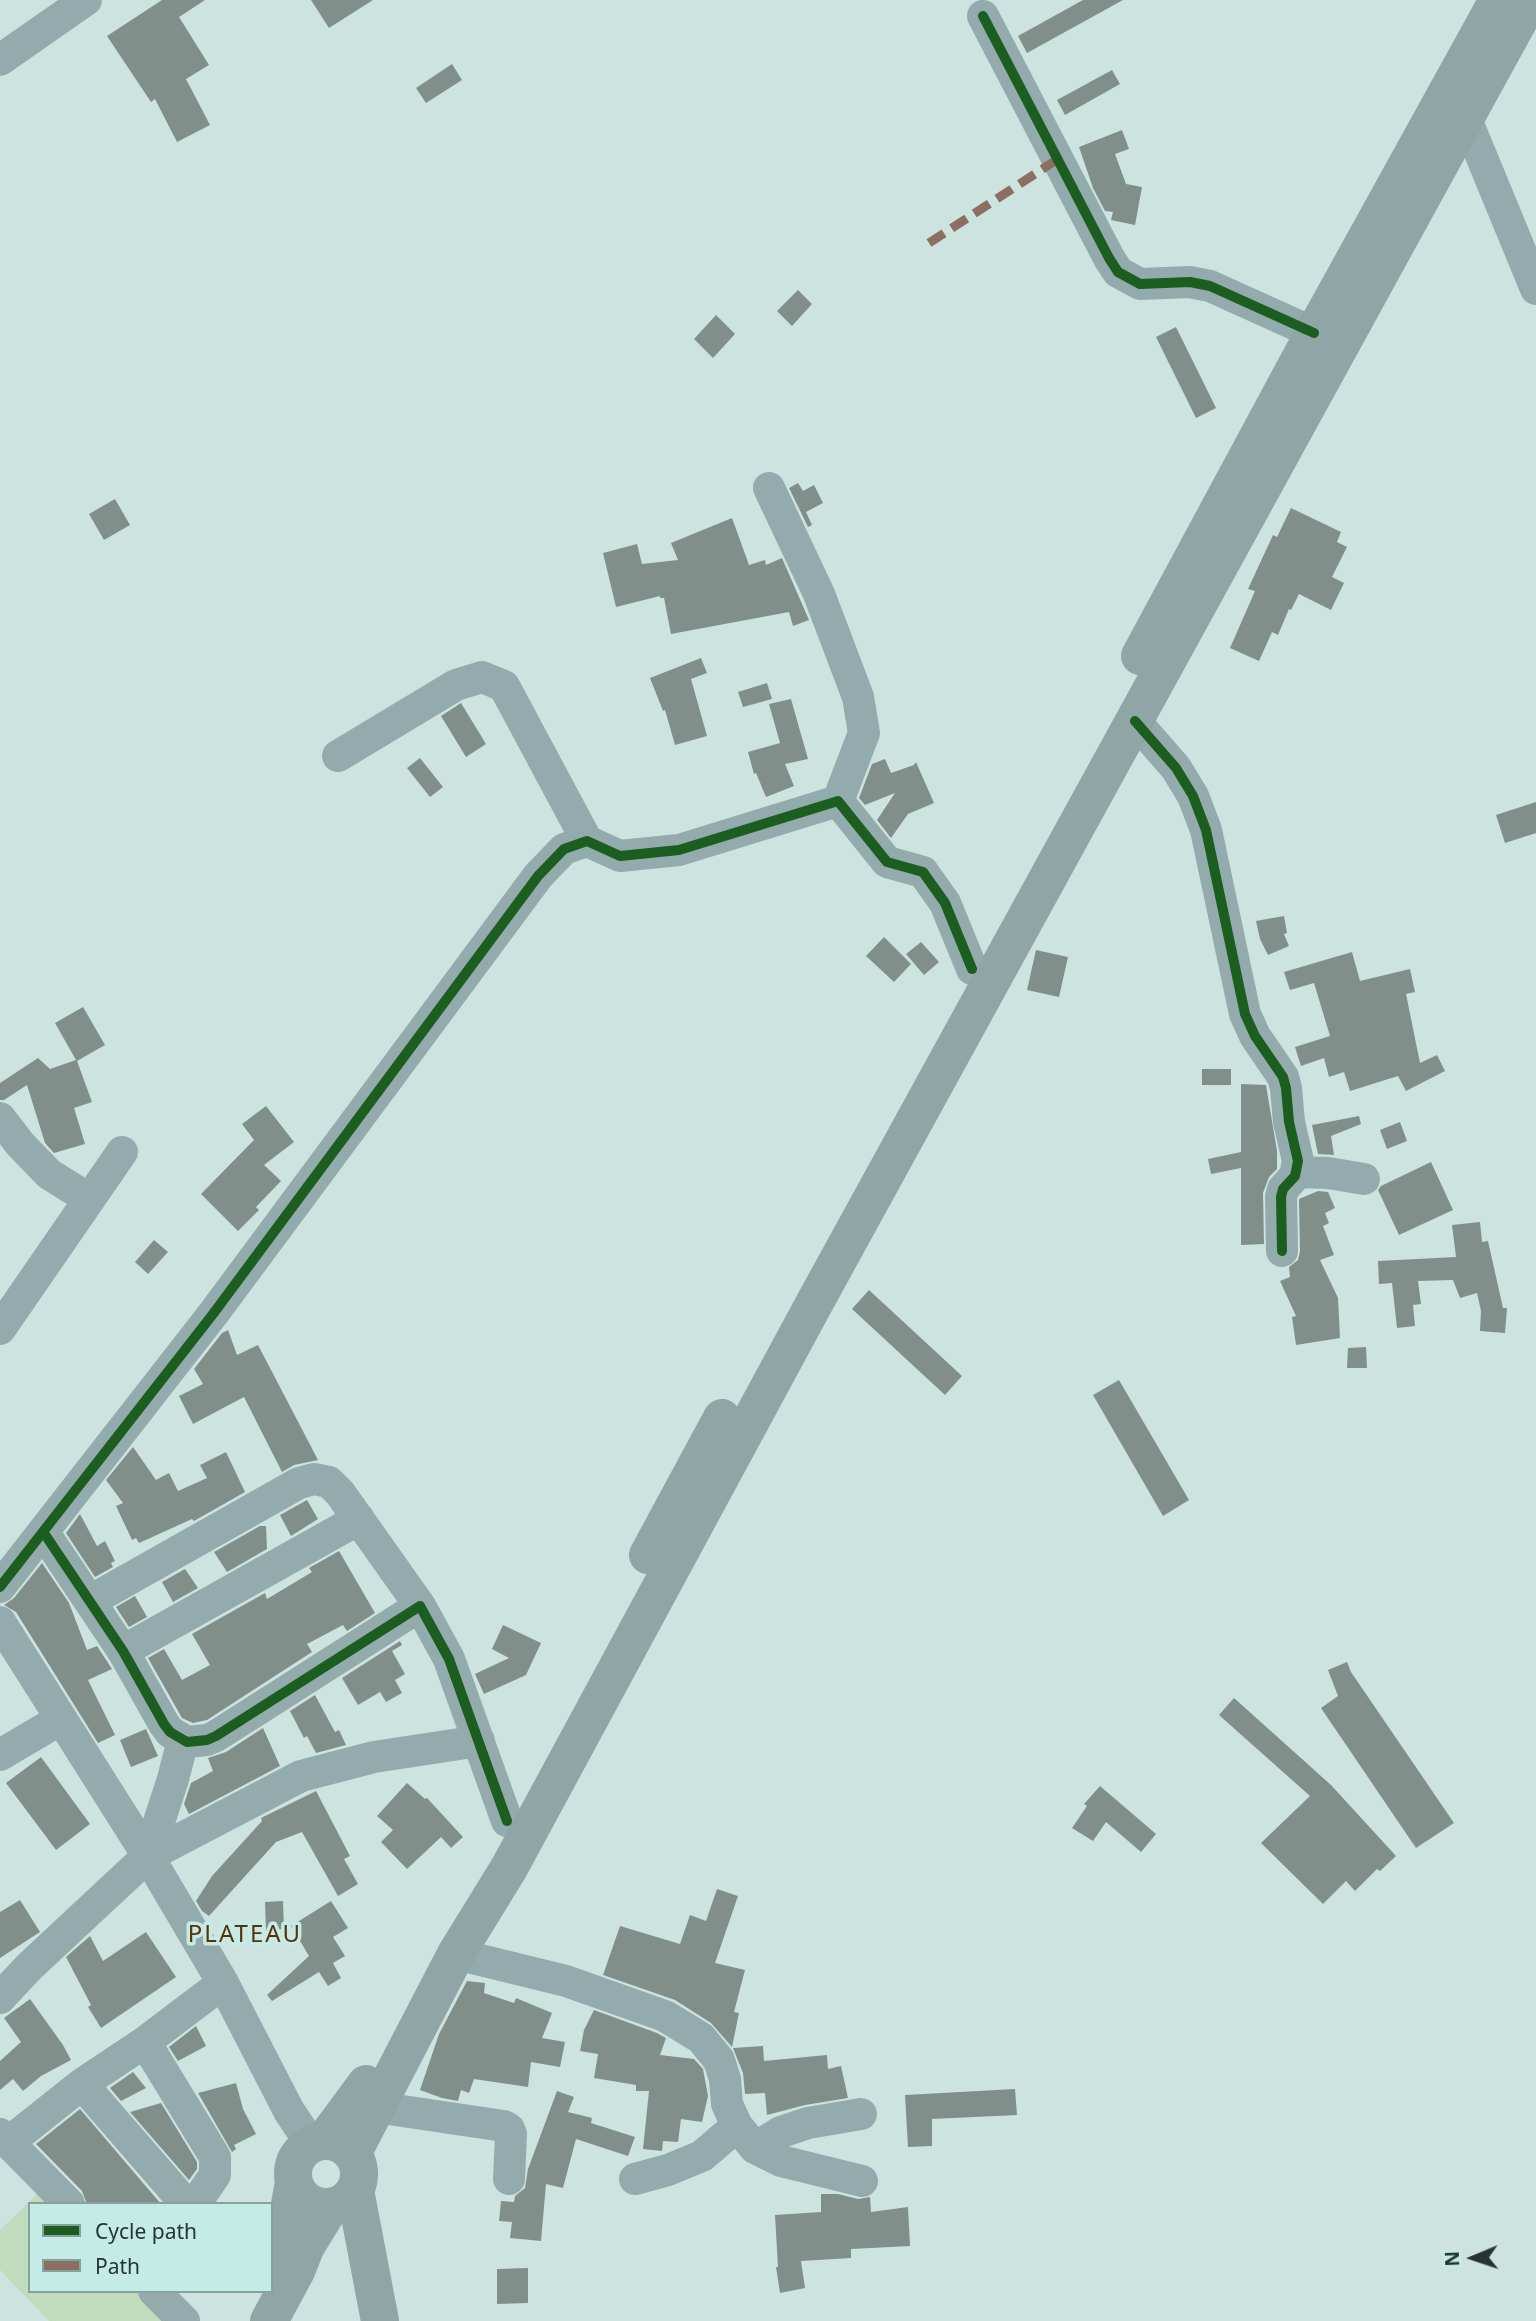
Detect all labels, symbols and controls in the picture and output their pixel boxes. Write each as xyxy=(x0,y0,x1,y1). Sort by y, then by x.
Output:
district label: PLATEAU xyxy=(189,1921,301,1949)
legend xyxy=(28,2202,273,2293)
text: Cycle path xyxy=(95,2217,197,2245)
north arrow xyxy=(1438,2223,1508,2293)
text: N xyxy=(1439,2251,1465,2267)
text: Path xyxy=(95,2252,140,2280)

